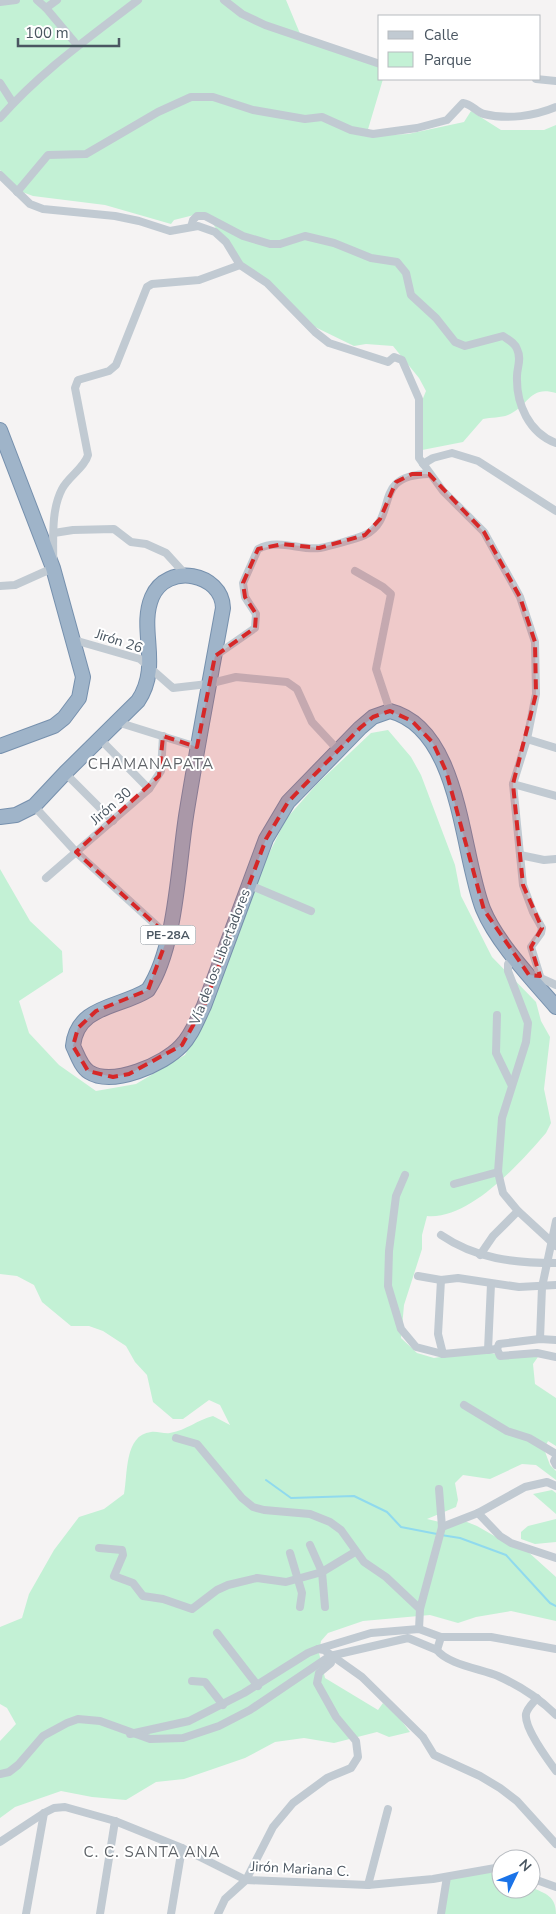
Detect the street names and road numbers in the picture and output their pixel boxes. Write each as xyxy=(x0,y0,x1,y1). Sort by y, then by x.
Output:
street label: Jirón 26 xyxy=(92,624,145,658)
street label: Jirón 30 xyxy=(86,783,136,830)
street label: Vía de los Libertadores xyxy=(185,886,255,1029)
road number: PE-28A xyxy=(140,926,196,944)
street label: Jirón Mariana C. xyxy=(249,1857,350,1881)

